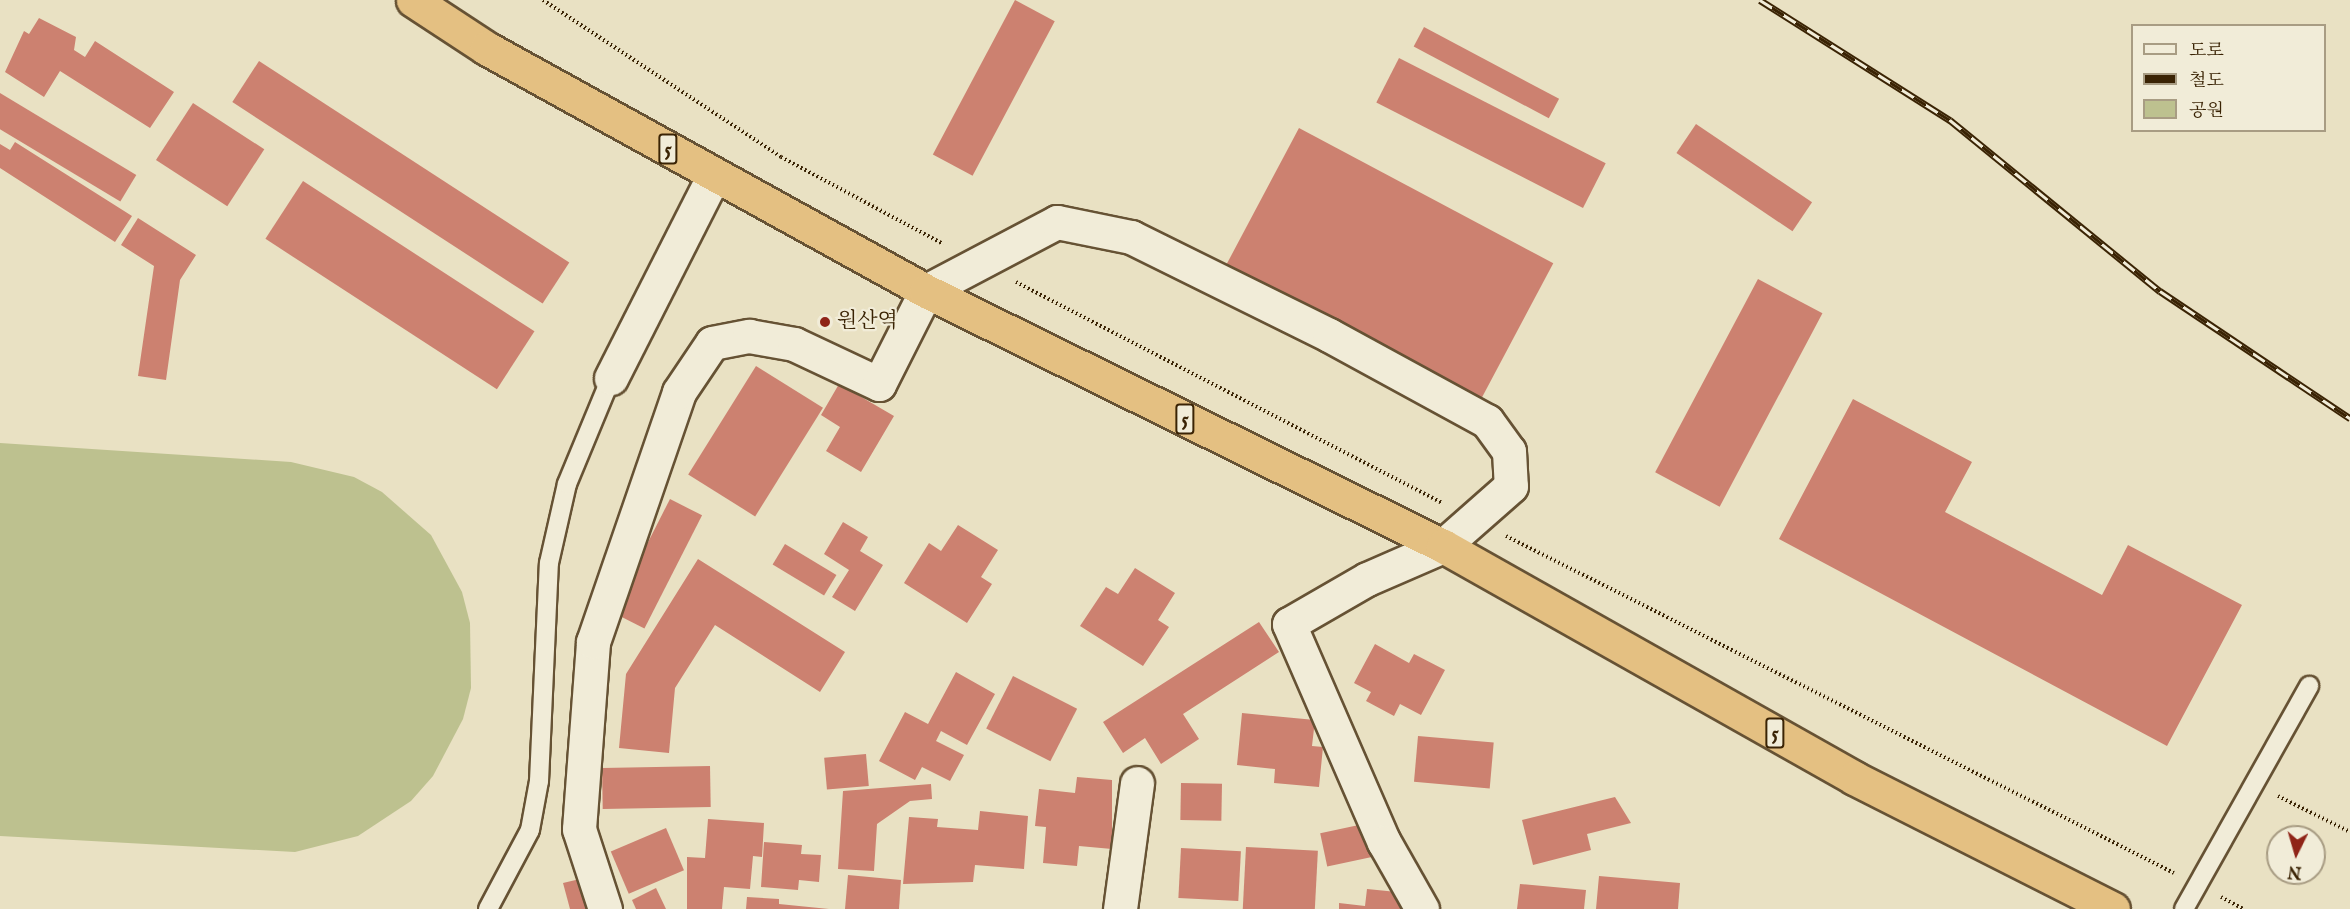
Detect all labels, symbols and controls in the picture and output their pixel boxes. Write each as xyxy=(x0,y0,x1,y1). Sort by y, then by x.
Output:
legend xyxy=(2131,24,2326,132)
text: 도로 xyxy=(2189,40,2224,63)
text: 철도 xyxy=(2189,70,2224,93)
text: 공원 xyxy=(2189,100,2224,123)
road number: 5 xyxy=(658,132,678,166)
place label: 원산역 xyxy=(837,309,898,335)
marker: 원산역 xyxy=(818,315,832,329)
road number: 5 xyxy=(1174,402,1196,436)
road number: 5 xyxy=(1764,716,1786,750)
north arrow xyxy=(2266,825,2326,885)
text: N xyxy=(2287,860,2302,882)

